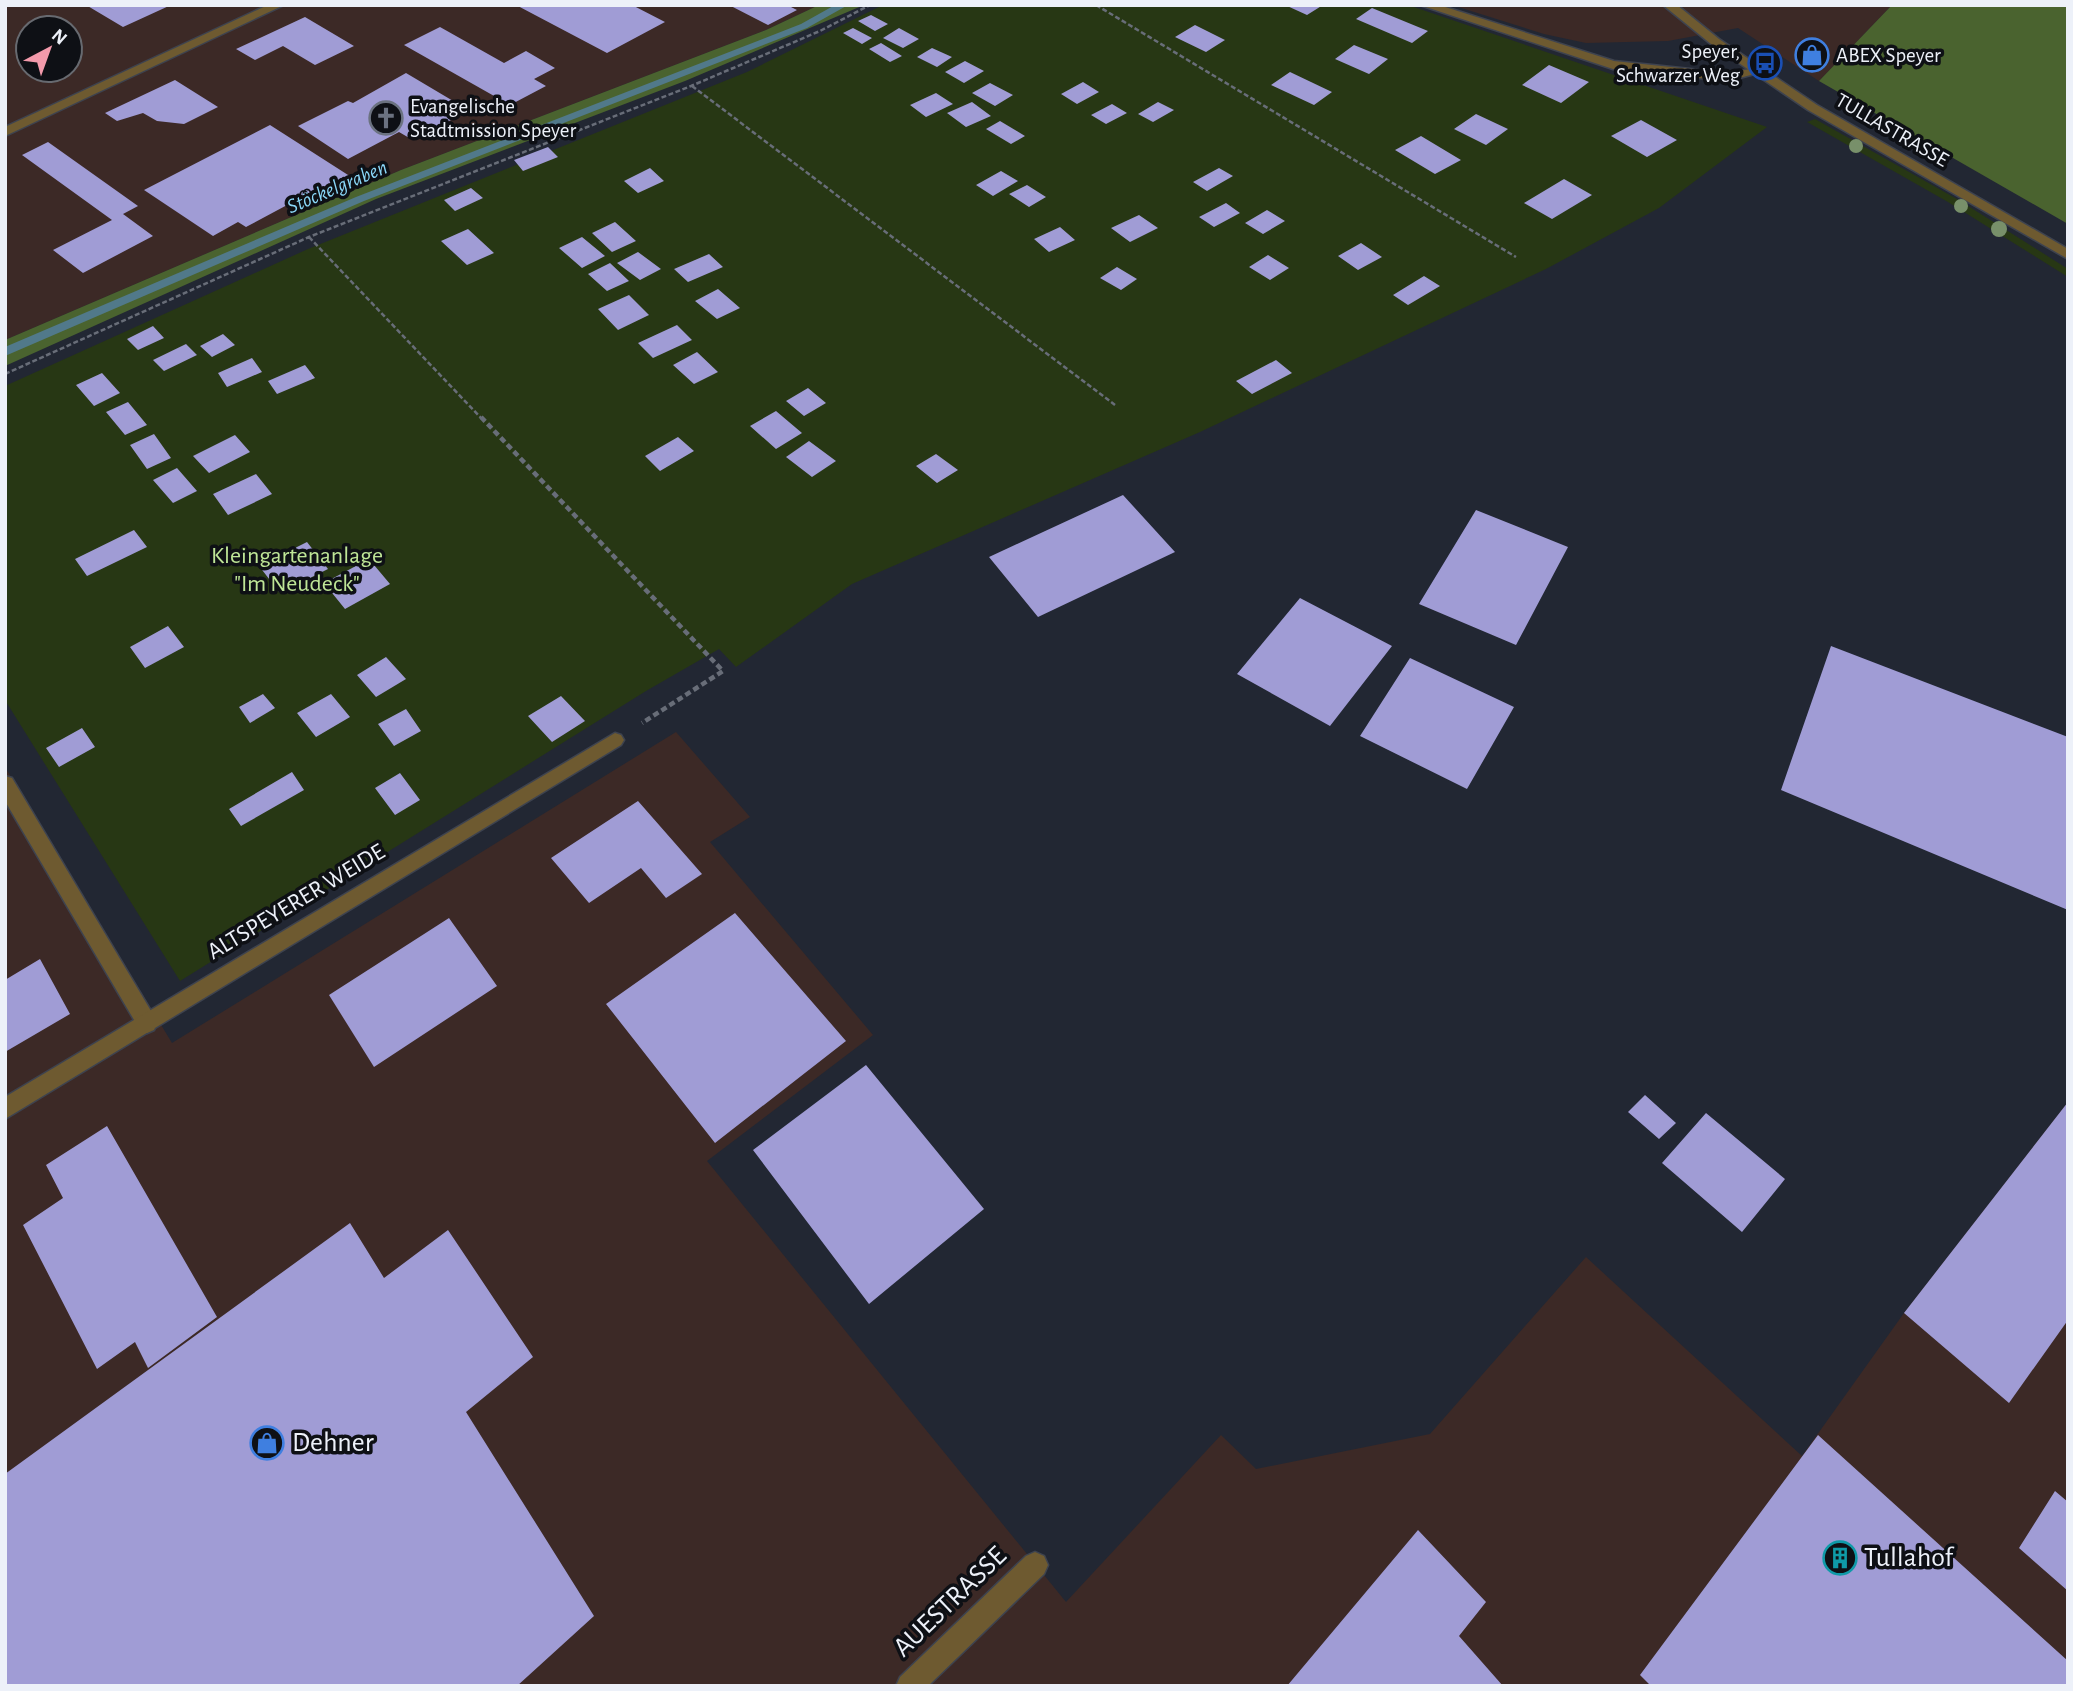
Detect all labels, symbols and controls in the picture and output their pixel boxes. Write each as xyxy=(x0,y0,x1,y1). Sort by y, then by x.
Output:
north arrow xyxy=(14,14,84,84)
text: N xyxy=(48,26,70,49)
shop icon: ABEX Speyer xyxy=(1793,36,1831,74)
place label: Speyer, Schwarzer Weg xyxy=(1616,41,1741,86)
bus stop icon: Speyer, Schwarzer Weg xyxy=(1746,44,1784,82)
place label: ABEX Speyer xyxy=(1836,45,1941,66)
street label: TULLASTRASSE xyxy=(1832,89,1952,171)
place label: Evangelische Stadtmission Speyer xyxy=(410,96,576,141)
church icon: Evangelische Stadtmission Speyer xyxy=(367,99,405,137)
water label: Stöckelgraben xyxy=(284,156,390,218)
park label: Kleingartenanlage "Im Neudeck" xyxy=(211,544,383,596)
street label: ALTSPEYERER WEIDE xyxy=(203,839,389,964)
shop icon: Dehner xyxy=(248,1424,286,1462)
place label: Dehner xyxy=(292,1429,374,1457)
building icon: Tullahof xyxy=(1821,1539,1859,1577)
street label: AUESTRASSE xyxy=(888,1542,1012,1662)
place label: Tullahof xyxy=(1864,1544,1954,1572)

